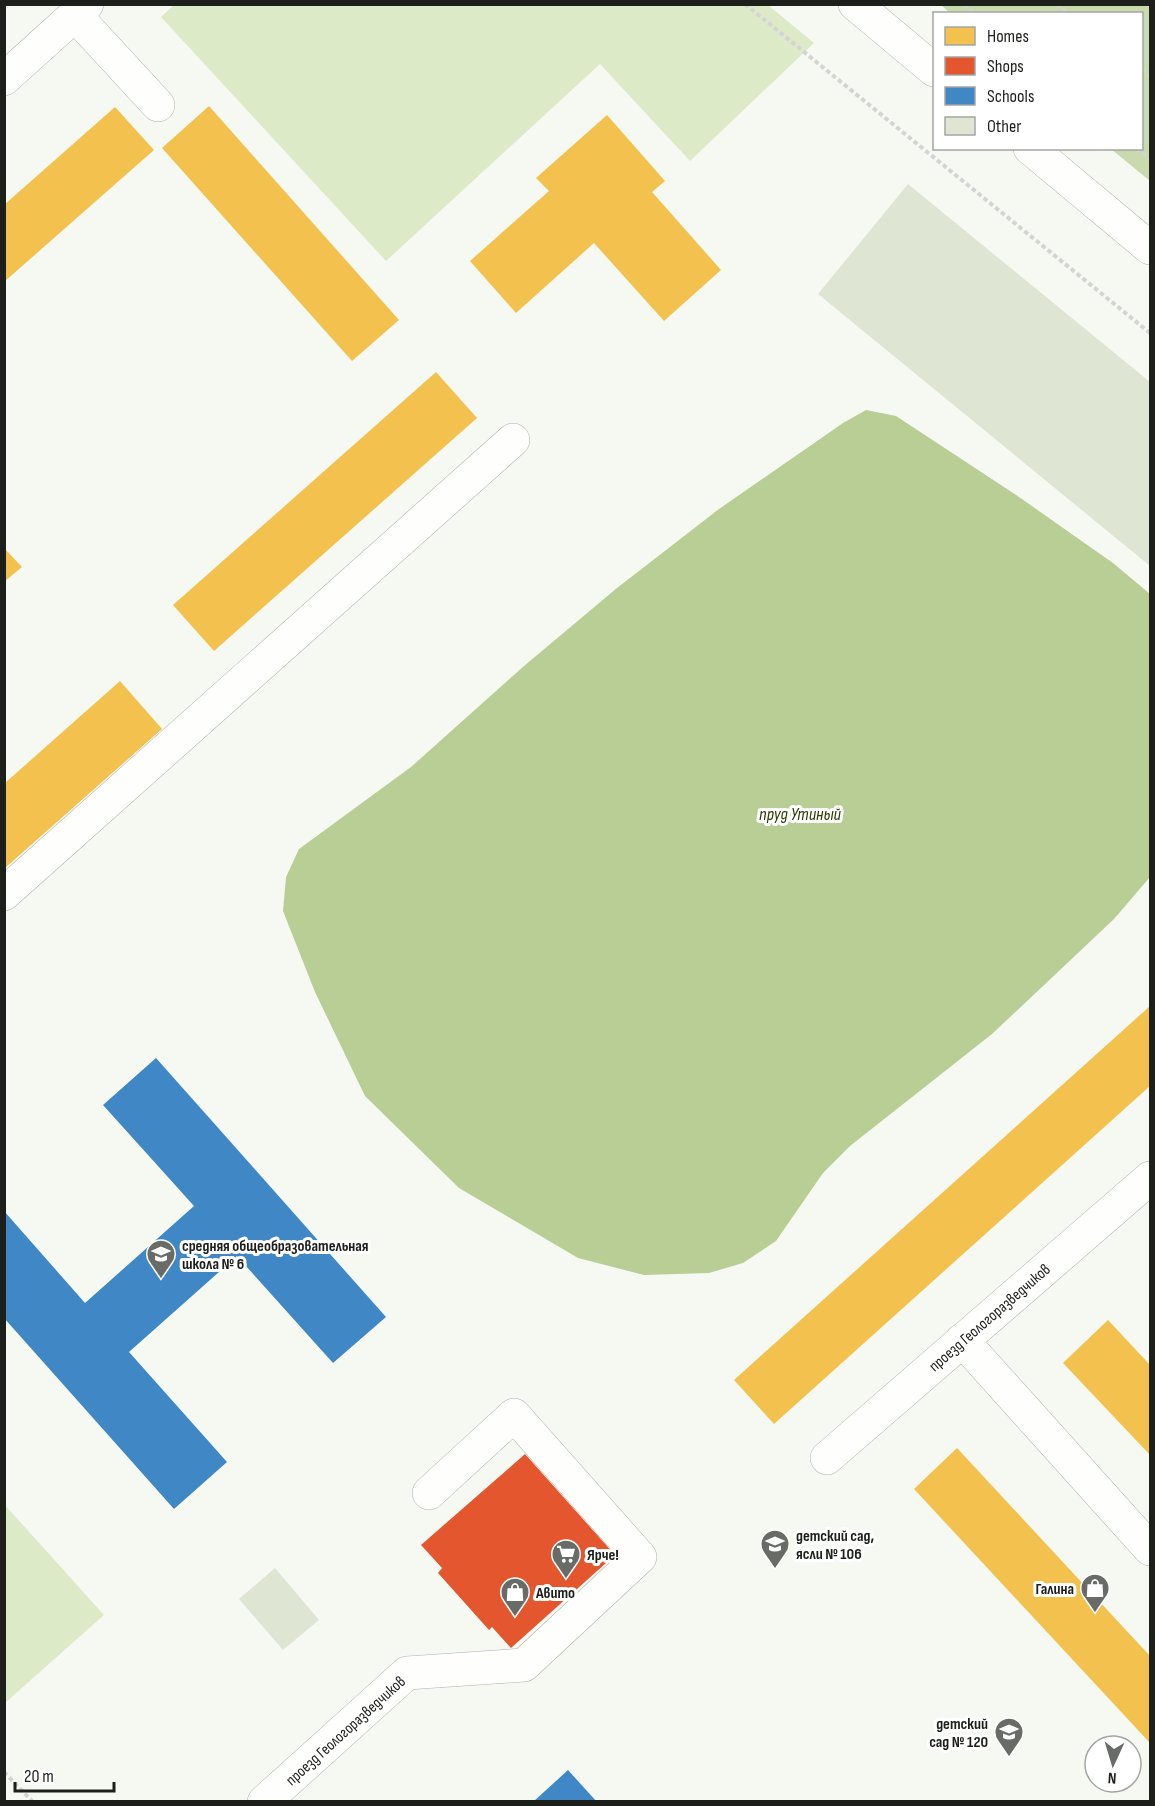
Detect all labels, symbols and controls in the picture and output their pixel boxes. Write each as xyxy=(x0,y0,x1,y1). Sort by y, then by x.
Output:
legend xyxy=(933,12,1143,150)
text: Homes xyxy=(987,26,1029,47)
text: Shops xyxy=(987,56,1024,77)
text: Schools xyxy=(987,86,1034,107)
text: Other xyxy=(987,116,1021,137)
water label: пруд Утиный xyxy=(759,804,842,825)
place label: средняя общеобразовательная школа № 6 xyxy=(182,1237,369,1274)
school or university icon: средняя общеобразовательная школа № 6 xyxy=(145,1238,177,1280)
street label: проезд Геологоразведчиков xyxy=(925,1260,1055,1376)
place label: детский сад, ясли № 106 xyxy=(796,1527,874,1564)
school or university icon: детский сад, ясли № 106 xyxy=(759,1528,791,1570)
supermarket icon: Ярче! xyxy=(550,1538,582,1580)
place label: Ярче! xyxy=(587,1546,619,1565)
shop icon: Галина xyxy=(1079,1572,1111,1614)
shop icon: Авито xyxy=(499,1576,531,1618)
place label: Галина xyxy=(1036,1580,1074,1599)
place label: Авито xyxy=(535,1584,575,1603)
street label: проезд Геологоразведчиков xyxy=(282,1672,410,1790)
place label: детский сад № 120 xyxy=(929,1715,988,1752)
school or university icon: детский сад № 120 xyxy=(993,1716,1025,1758)
north arrow xyxy=(1083,1734,1143,1794)
scale bar xyxy=(15,1755,114,1793)
text: 20 m xyxy=(24,1766,54,1787)
text: N xyxy=(1107,1768,1117,1787)

